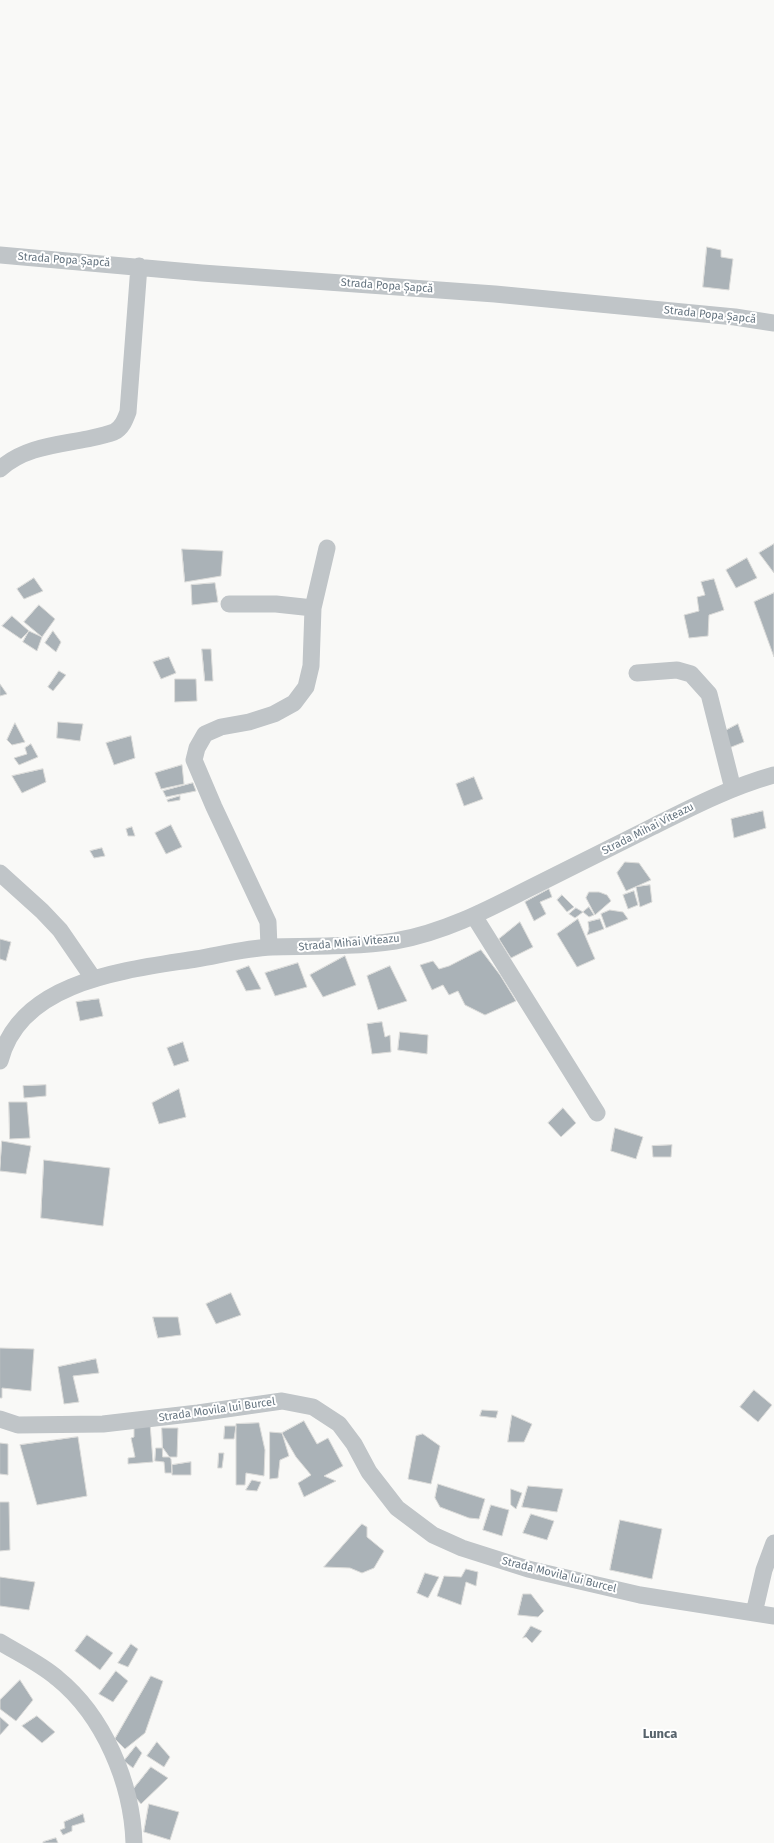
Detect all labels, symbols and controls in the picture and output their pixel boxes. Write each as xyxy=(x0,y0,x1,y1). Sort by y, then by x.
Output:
street label: Strada Popa Șapcă xyxy=(17,250,111,270)
street label: Strada Popa Șapcă xyxy=(340,276,434,296)
street label: Strada Popa Șapcă xyxy=(663,304,757,326)
street label: Strada Mihai Viteazu xyxy=(600,800,696,858)
street label: Strada Mihai Viteazu xyxy=(298,932,400,954)
street label: Strada Movila lui Burcel xyxy=(158,1395,276,1425)
street label: Strada Movila lui Burcel xyxy=(500,1554,618,1596)
district label: Lunca xyxy=(643,1726,677,1742)

